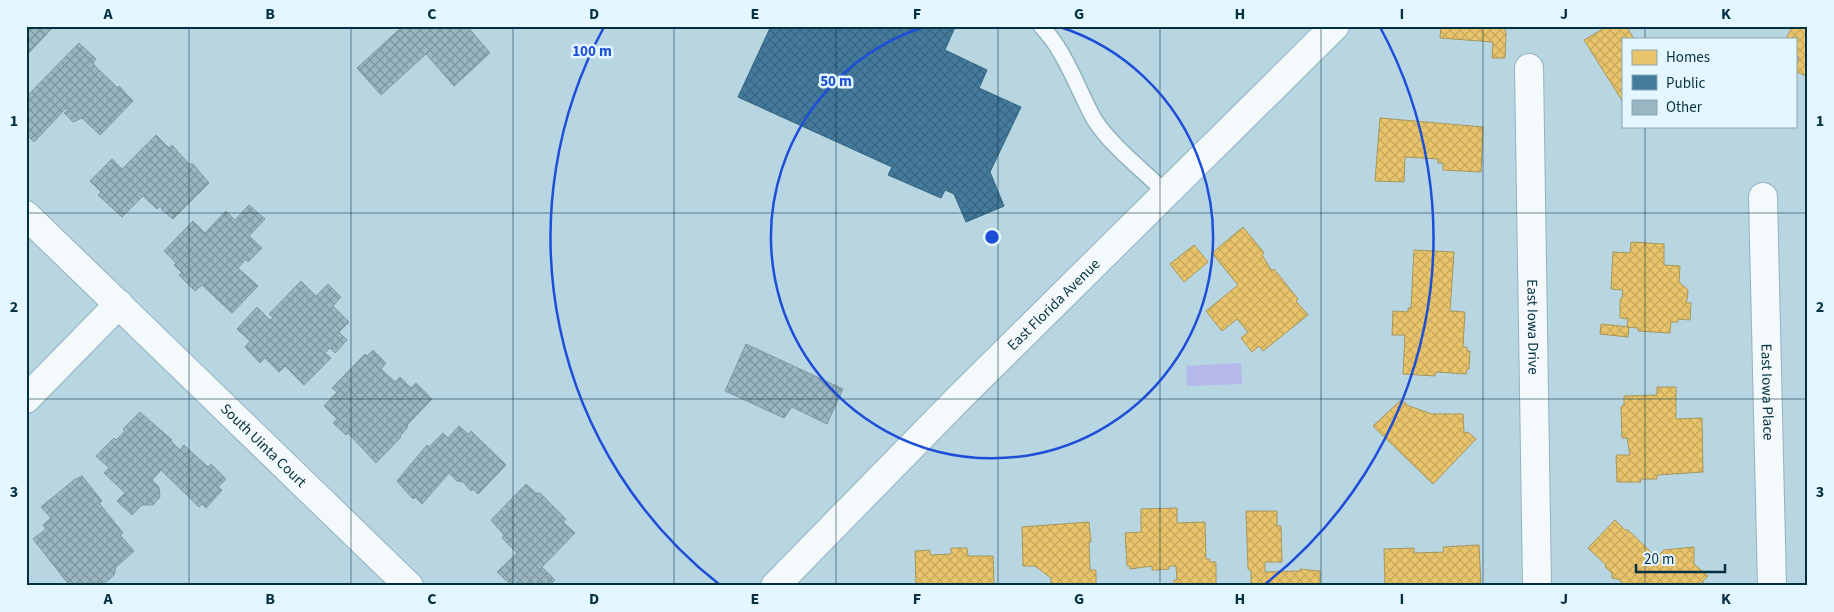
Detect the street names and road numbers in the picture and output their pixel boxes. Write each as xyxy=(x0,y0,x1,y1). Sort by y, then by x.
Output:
street label: East Florida Avenue xyxy=(1002,254,1105,355)
street label: East Iowa Drive xyxy=(1522,279,1544,375)
street label: East Iowa Place xyxy=(1756,343,1779,441)
street label: South Uinta Court xyxy=(216,399,312,492)

